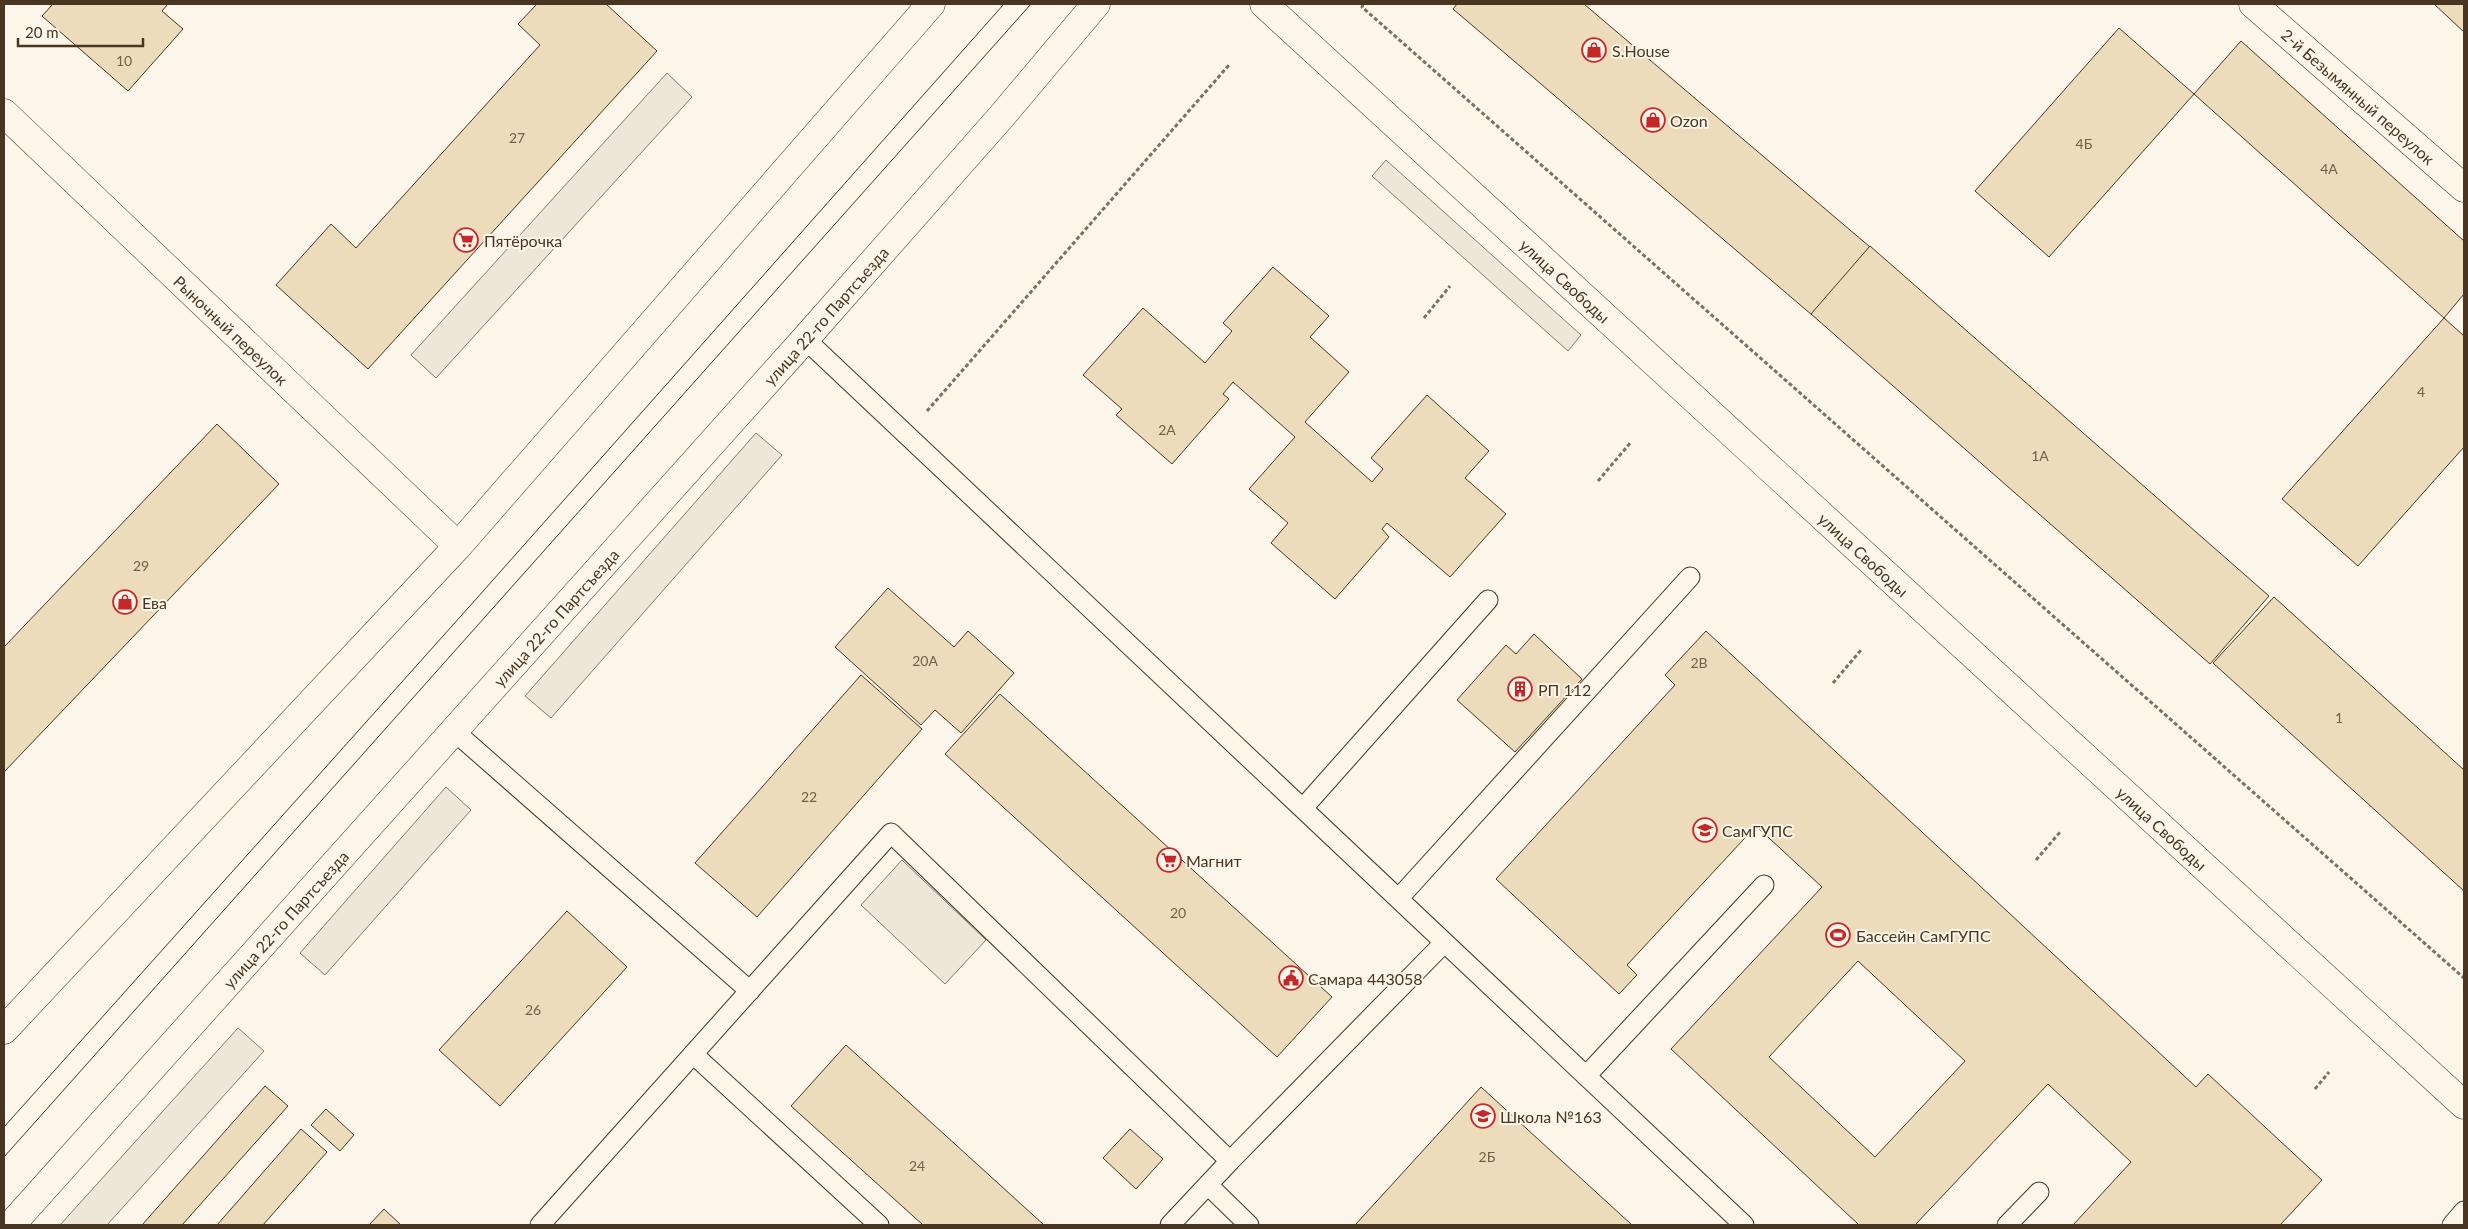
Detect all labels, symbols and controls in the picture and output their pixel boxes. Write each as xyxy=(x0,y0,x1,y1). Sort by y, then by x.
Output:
scale bar xyxy=(18,15,142,47)
text: 20 m xyxy=(25,23,59,41)
street label: 2-й Безымянный переулок xyxy=(2278,24,2439,168)
shop icon: S.House xyxy=(1581,37,1607,63)
place label: S.House xyxy=(1612,41,1670,60)
house number: 10 xyxy=(116,52,132,69)
shop icon: Ozon xyxy=(1640,107,1666,133)
place label: Ozon xyxy=(1670,111,1708,130)
house number: 27 xyxy=(509,129,525,146)
house number: 4Б xyxy=(2076,135,2093,152)
house number: 4А xyxy=(2320,160,2338,177)
supermarket icon: Пятёрочка xyxy=(453,227,479,253)
place label: Пятёрочка xyxy=(484,231,562,250)
street label: улица Свободы xyxy=(1517,235,1614,326)
street label: улица 22-го Партсъезда xyxy=(759,242,892,388)
street label: Рыночный переулок xyxy=(170,271,293,389)
house number: 4 xyxy=(2417,383,2425,400)
house number: 2А xyxy=(1158,421,1176,438)
house number: 1А xyxy=(2031,447,2049,464)
street label: улица Свободы xyxy=(1815,508,1913,600)
street label: улица 22-го Партсъезда xyxy=(489,545,622,690)
house number: 29 xyxy=(133,557,149,574)
shop icon: Ева xyxy=(112,589,138,615)
place label: Ева xyxy=(142,593,167,612)
house number: 20А xyxy=(912,652,938,669)
house number: 2В xyxy=(1690,654,1708,671)
building icon: РП 112 xyxy=(1507,676,1533,702)
place label: РП 112 xyxy=(1538,680,1591,699)
house number: 1 xyxy=(2335,709,2343,726)
street label: улица Свободы xyxy=(2113,782,2211,874)
house number: 22 xyxy=(801,788,817,805)
school or university icon: СамГУПС xyxy=(1692,817,1718,843)
place label: СамГУПС xyxy=(1722,821,1793,840)
street label: улица 22-го Партсъезда xyxy=(219,846,352,992)
supermarket icon: Магнит xyxy=(1156,847,1182,873)
place label: Магнит xyxy=(1186,851,1242,870)
house number: 20 xyxy=(1170,904,1186,921)
sports icon: Бассейн СамГУПС xyxy=(1825,922,1851,948)
place label: Бассейн СамГУПС xyxy=(1856,926,1991,945)
public building icon: Самара 443058 xyxy=(1278,965,1304,991)
place label: Самара 443058 xyxy=(1308,969,1423,988)
house number: 26 xyxy=(525,1001,541,1018)
school or university icon: Школа №163 xyxy=(1470,1103,1496,1129)
place label: Школа №163 xyxy=(1500,1107,1602,1126)
house number: 2Б xyxy=(1479,1148,1496,1165)
house number: 24 xyxy=(909,1157,925,1174)

